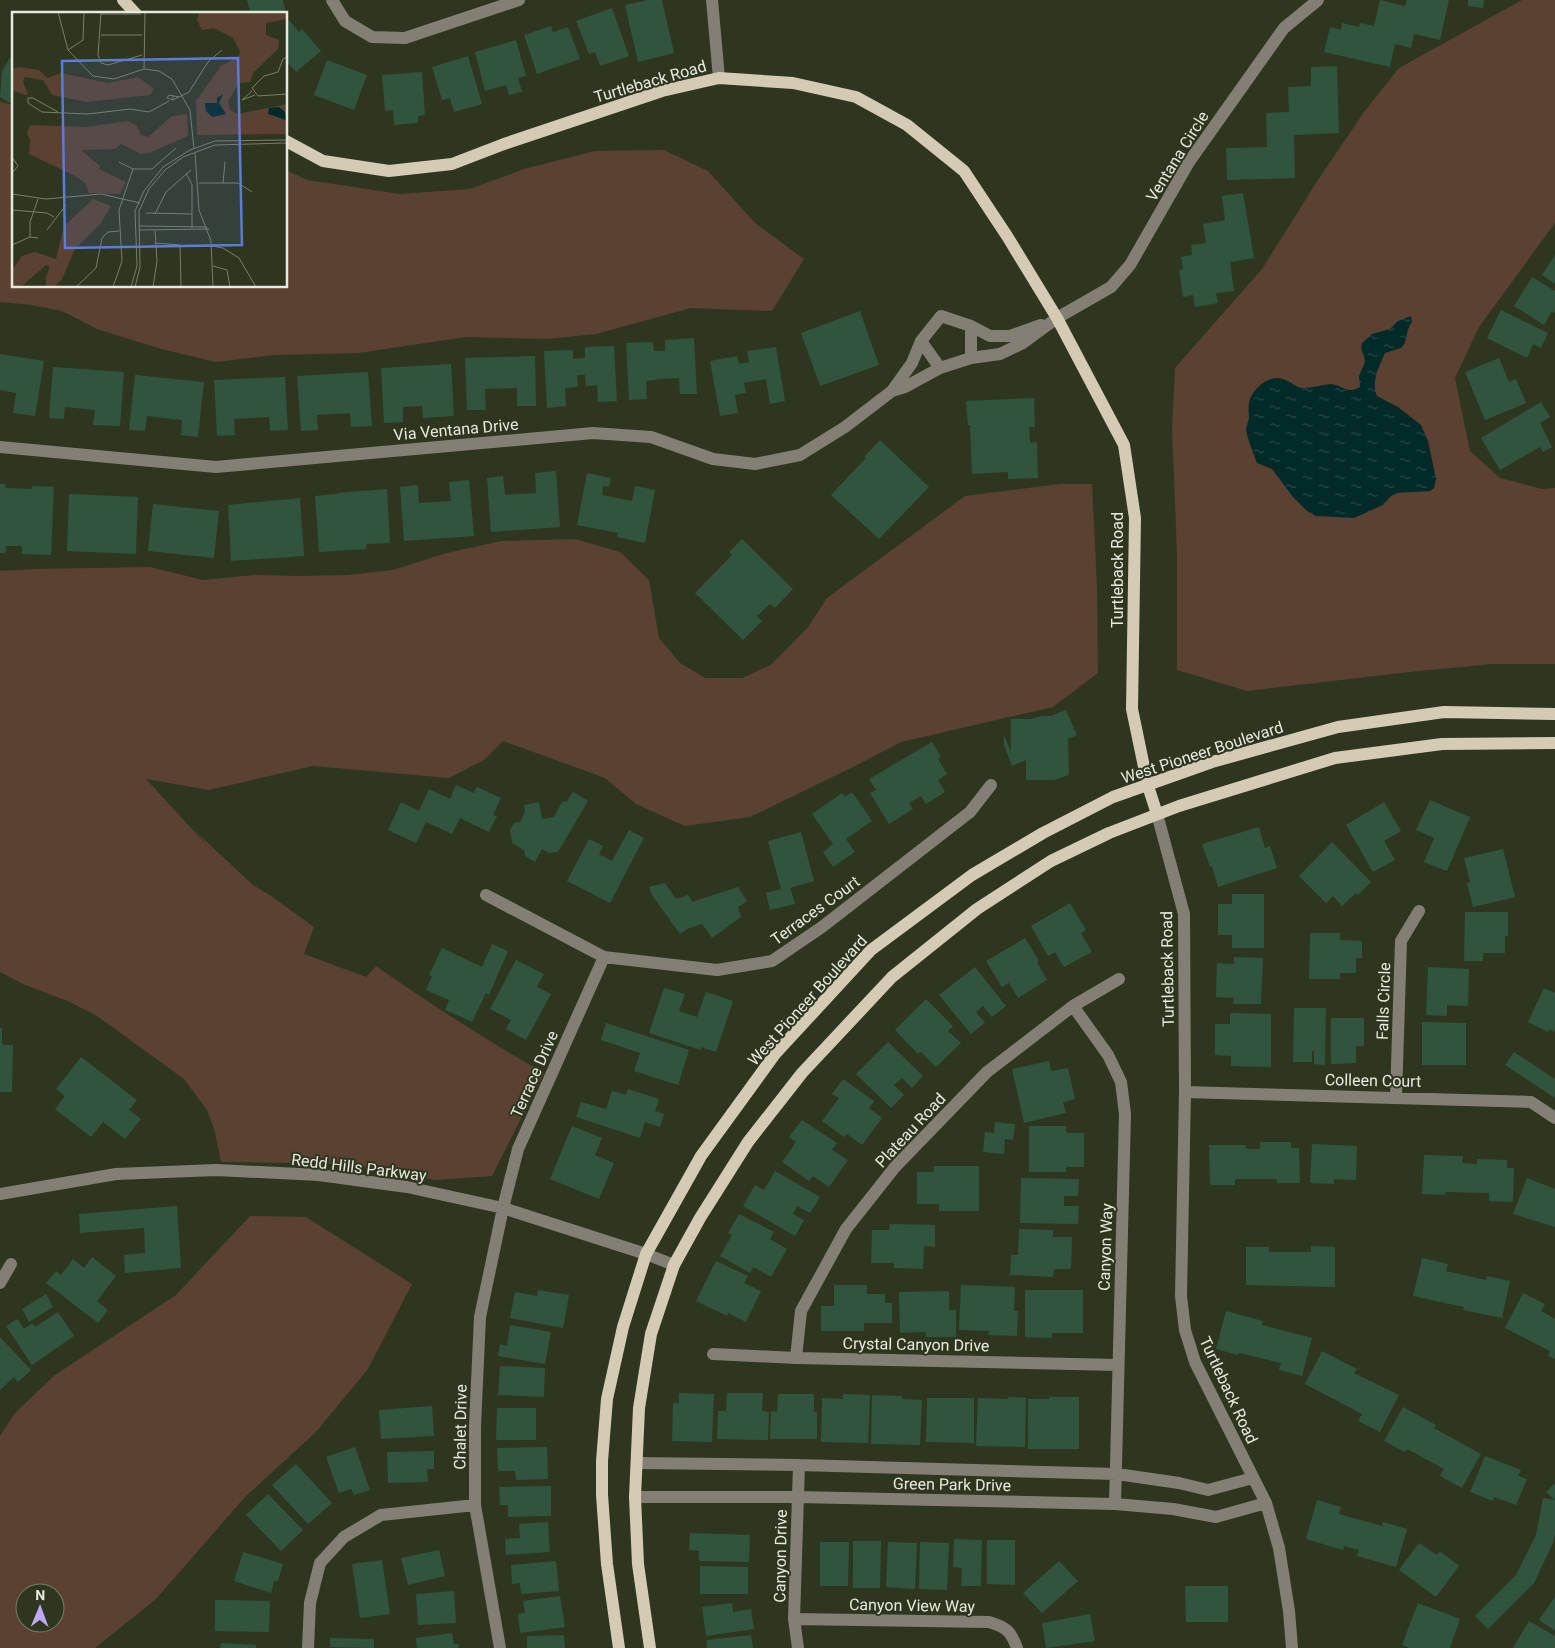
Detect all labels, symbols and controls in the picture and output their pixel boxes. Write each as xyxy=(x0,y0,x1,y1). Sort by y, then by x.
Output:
inset map xyxy=(12,12,288,288)
street label: Turtleback Road xyxy=(592,56,708,107)
street label: Ventana Circle xyxy=(1142,108,1213,205)
street label: Via Ventana Drive xyxy=(393,415,519,444)
street label: Turtleback Road xyxy=(1108,512,1127,628)
street label: West Pioneer Boulevard xyxy=(1119,717,1285,788)
street label: Terraces Court xyxy=(767,872,863,949)
street label: Turtleback Road xyxy=(1157,911,1178,1027)
street label: West Pioneer Boulevard xyxy=(744,931,871,1069)
street label: Falls Circle xyxy=(1373,962,1394,1040)
street label: Terrace Drive xyxy=(507,1028,562,1121)
street label: Colleen Court xyxy=(1325,1070,1421,1091)
street label: Plateau Road xyxy=(871,1089,950,1171)
street label: Redd Hills Parkway xyxy=(290,1150,428,1185)
street label: Canyon Way xyxy=(1094,1203,1117,1291)
street label: Crystal Canyon Drive xyxy=(842,1334,990,1355)
street label: Turtleback Road xyxy=(1195,1334,1262,1447)
street label: Chalet Drive xyxy=(450,1384,471,1470)
street label: Green Park Drive xyxy=(893,1474,1011,1495)
street label: Canyon Drive xyxy=(770,1509,791,1603)
north arrow xyxy=(15,1583,65,1633)
text: N xyxy=(35,1587,45,1603)
street label: Canyon View Way xyxy=(849,1595,976,1616)

